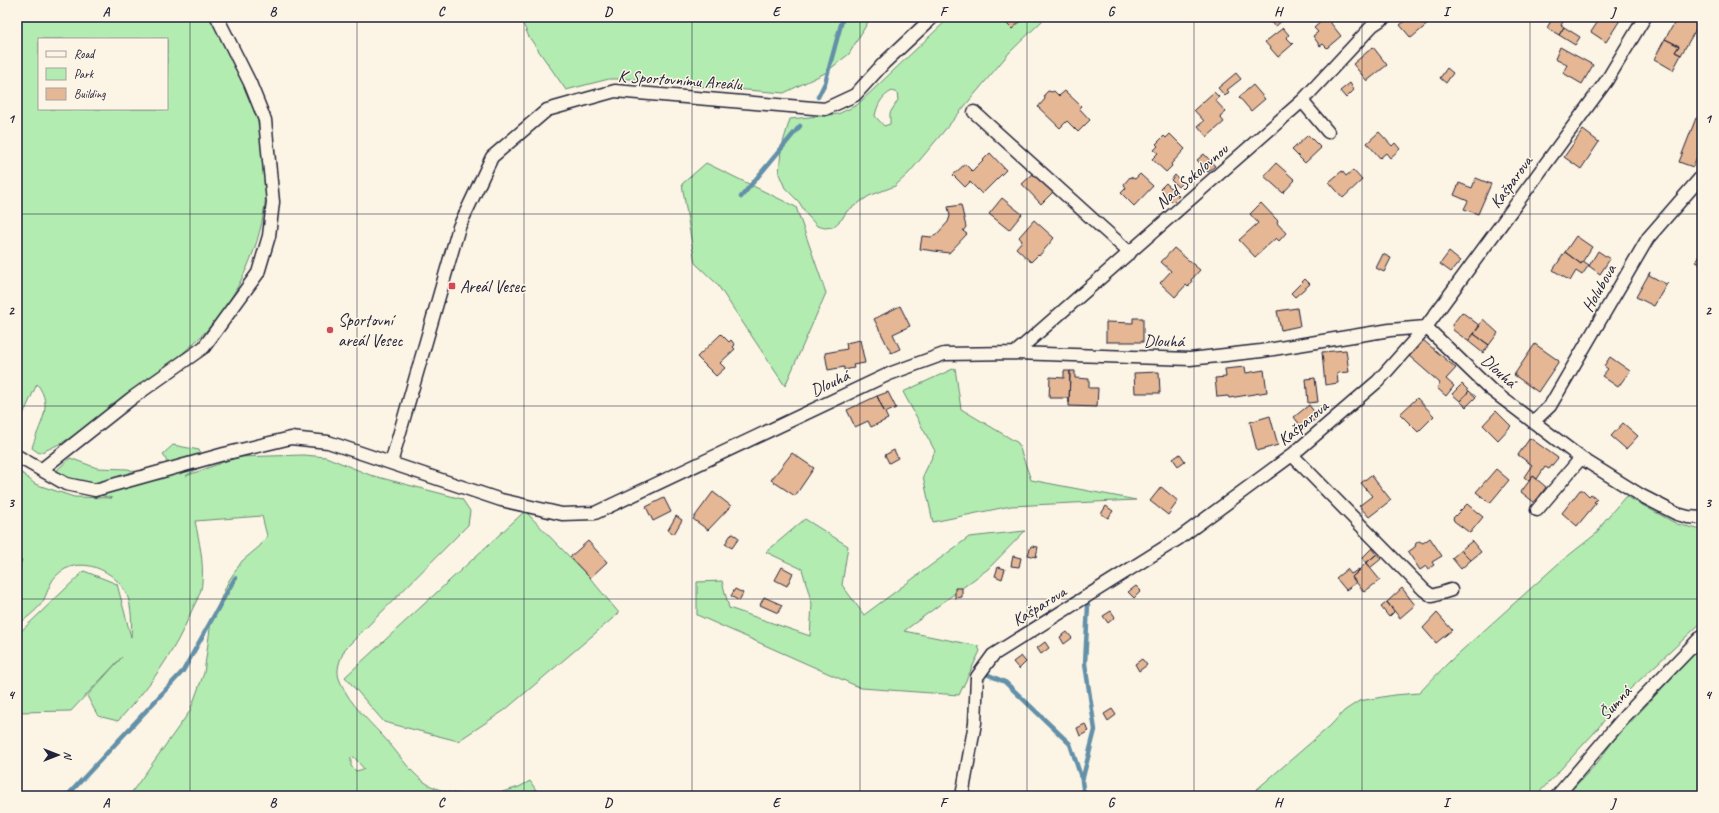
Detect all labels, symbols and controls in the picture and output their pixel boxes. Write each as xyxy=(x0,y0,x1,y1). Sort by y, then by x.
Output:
text: A xyxy=(103,4,111,20)
text: B xyxy=(270,4,278,20)
text: C xyxy=(438,4,446,20)
text: D xyxy=(604,4,613,20)
text: E xyxy=(773,4,782,20)
text: F xyxy=(940,4,949,20)
text: G xyxy=(1108,4,1116,20)
text: H xyxy=(1274,4,1284,20)
text: I xyxy=(1443,4,1452,20)
text: J xyxy=(1610,4,1617,20)
legend xyxy=(38,38,168,110)
text: Road xyxy=(74,46,96,62)
street label: K Sportovnímu Areálu xyxy=(617,65,744,95)
text: Park xyxy=(74,66,95,82)
text: Building xyxy=(74,86,106,102)
text: 1 xyxy=(8,111,16,127)
text: 1 xyxy=(1705,111,1713,127)
street label: Nad Sokolovnou xyxy=(1151,138,1234,213)
street label: Kašparova xyxy=(1485,150,1538,212)
street label: Holubova xyxy=(1577,259,1622,315)
place label: Areál Vesec xyxy=(460,276,526,297)
marker: Areál Vesec xyxy=(447,281,457,291)
text: 2 xyxy=(8,303,15,319)
text: 2 xyxy=(1705,303,1712,319)
place label: Sportovní areál Vesec xyxy=(338,310,403,351)
marker: Sportovní areál Vesec xyxy=(325,325,335,335)
street label: Dlouhá xyxy=(1144,330,1186,352)
street label: Dlouhá xyxy=(1477,350,1522,393)
street label: Dlouhá xyxy=(807,364,854,401)
street label: Kašparova xyxy=(1273,395,1334,450)
text: 3 xyxy=(8,495,15,511)
text: 3 xyxy=(1705,495,1712,511)
street label: Kašparova xyxy=(1008,580,1072,631)
street label: Šumná xyxy=(1594,680,1637,725)
text: 4 xyxy=(8,687,16,703)
text: 4 xyxy=(1705,687,1713,703)
north arrow xyxy=(38,735,78,775)
text: N xyxy=(61,752,75,761)
text: A xyxy=(103,795,111,811)
text: B xyxy=(270,795,278,811)
text: C xyxy=(438,795,446,811)
text: D xyxy=(604,795,613,811)
text: E xyxy=(773,795,782,811)
text: F xyxy=(940,795,949,811)
text: G xyxy=(1108,795,1116,811)
text: H xyxy=(1274,795,1284,811)
text: I xyxy=(1443,795,1452,811)
text: J xyxy=(1610,795,1617,811)

